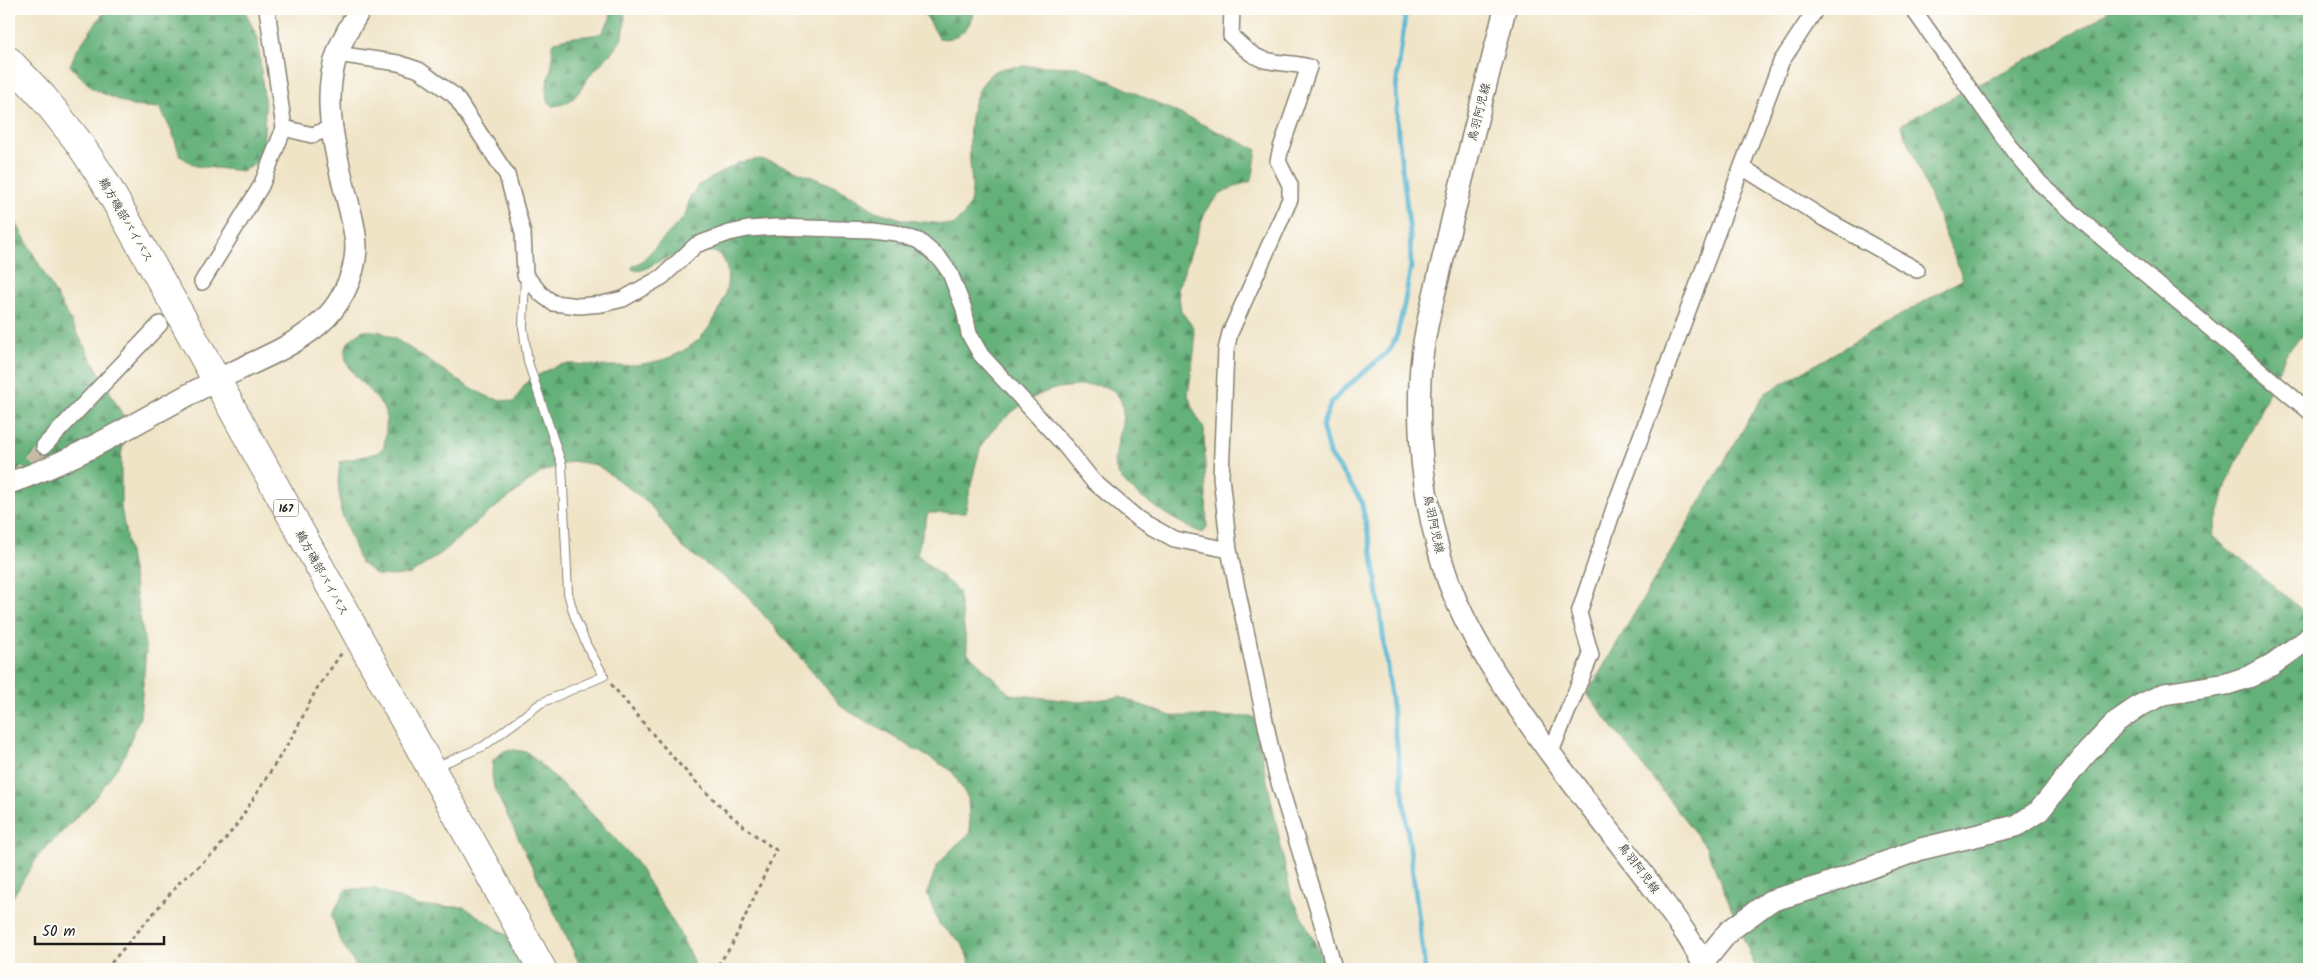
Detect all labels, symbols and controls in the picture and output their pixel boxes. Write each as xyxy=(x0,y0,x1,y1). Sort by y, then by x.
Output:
street label: 鳥羽阿児線 xyxy=(1463,81,1496,144)
street label: 鵜方磯部バイパス xyxy=(93,174,158,266)
street label: 鳥羽阿児線 xyxy=(1418,493,1449,555)
road number: 167 xyxy=(274,499,298,516)
street label: 鵜方磯部バイパス xyxy=(290,527,353,620)
street label: 鳥羽阿児線 xyxy=(1613,839,1664,898)
scale bar xyxy=(35,913,164,945)
text: 50 m xyxy=(42,920,76,944)

